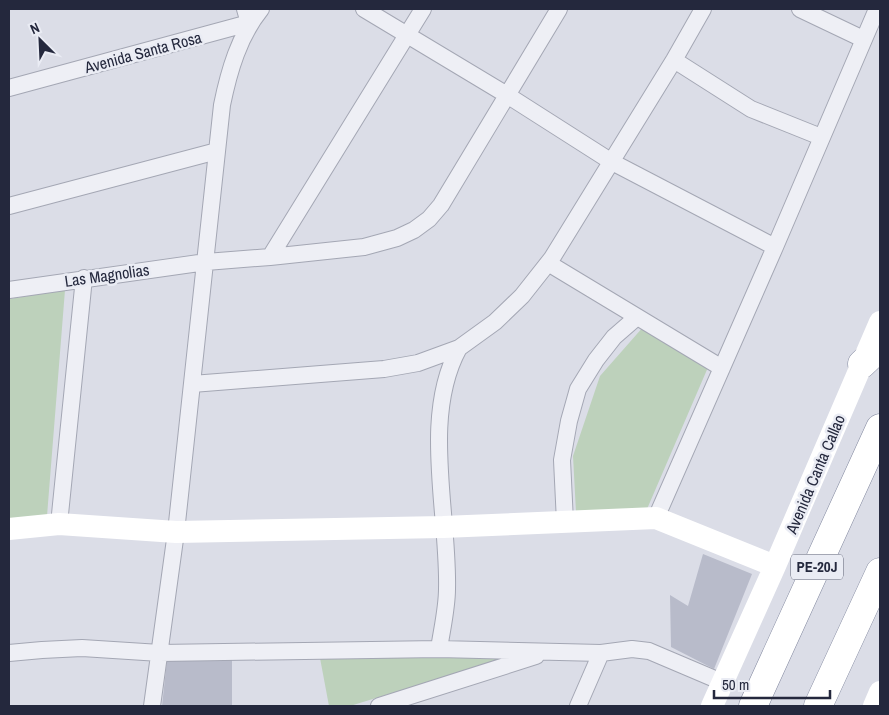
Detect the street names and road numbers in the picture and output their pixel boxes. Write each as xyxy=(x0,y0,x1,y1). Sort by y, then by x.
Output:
street label: Avenida Santa Rosa xyxy=(81,26,205,78)
street label: Las Magnolias xyxy=(63,258,151,292)
street label: Avenida Canta Callao xyxy=(780,411,850,538)
road number: PE-20J xyxy=(791,554,843,580)

